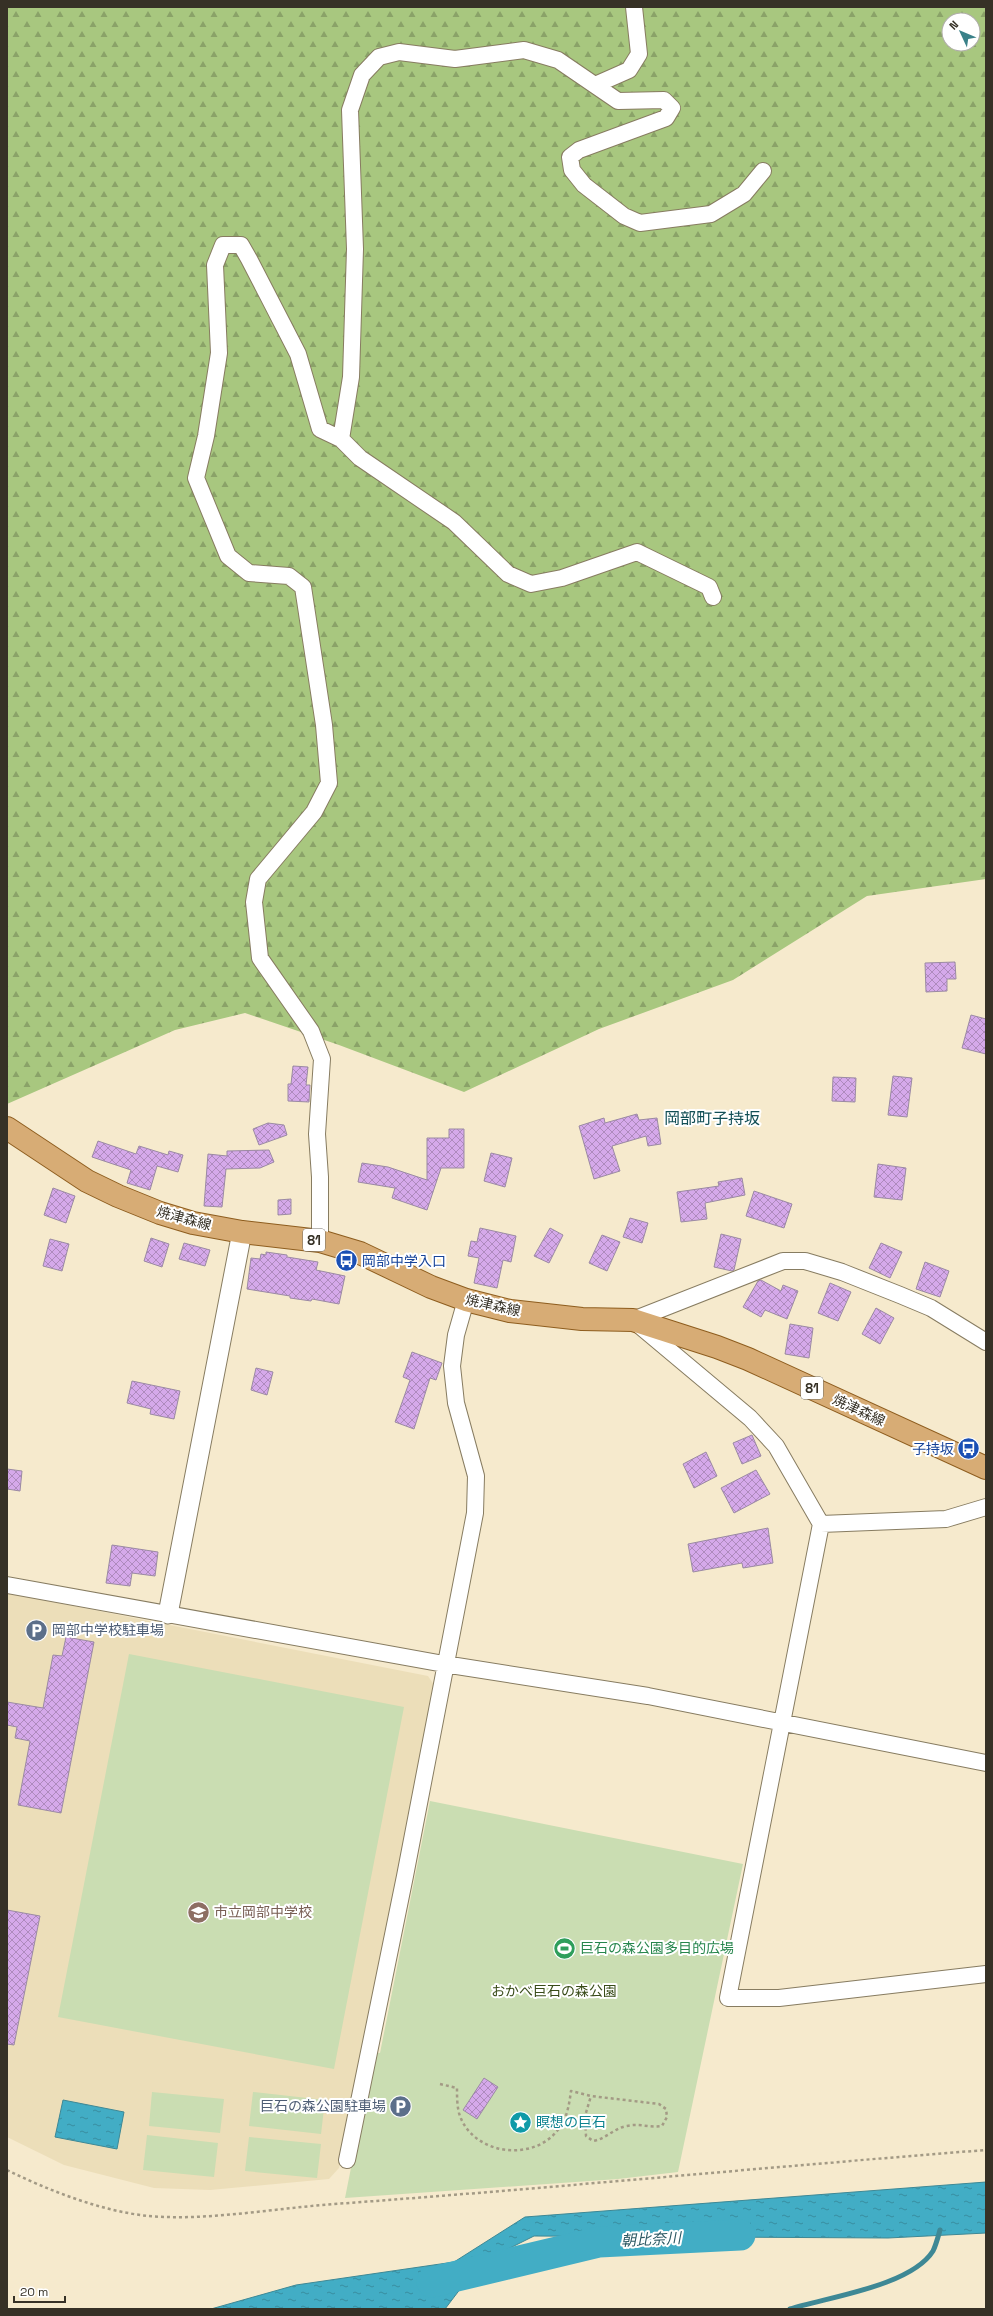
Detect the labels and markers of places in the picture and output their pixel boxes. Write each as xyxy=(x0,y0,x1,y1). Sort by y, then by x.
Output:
bus stop icon: 岡部中学入口 xyxy=(333,1248,359,1274)
place label: 岡部中学入口 xyxy=(362,1252,446,1270)
bus stop icon: 子持坂 xyxy=(956,1436,982,1462)
place label: 子持坂 xyxy=(912,1440,954,1458)
parking icon: 岡部中学校駐車場 xyxy=(23,1617,49,1643)
place label: 岡部中学校駐車場 xyxy=(52,1621,164,1639)
school or university icon: 市立岡部中学校 xyxy=(185,1899,211,1925)
place label: 市立岡部中学校 xyxy=(214,1903,312,1921)
sports icon: 巨石の森公園多目的広場 xyxy=(551,1935,577,1961)
place label: 巨石の森公園多目的広場 xyxy=(580,1939,734,1957)
parking icon: 巨石の森公園駐車場 xyxy=(388,2093,414,2119)
place label: 巨石の森公園駐車場 xyxy=(260,2097,386,2115)
place icon: 瞑想の巨石 xyxy=(508,2109,534,2135)
place label: 瞑想の巨石 xyxy=(536,2113,606,2131)

